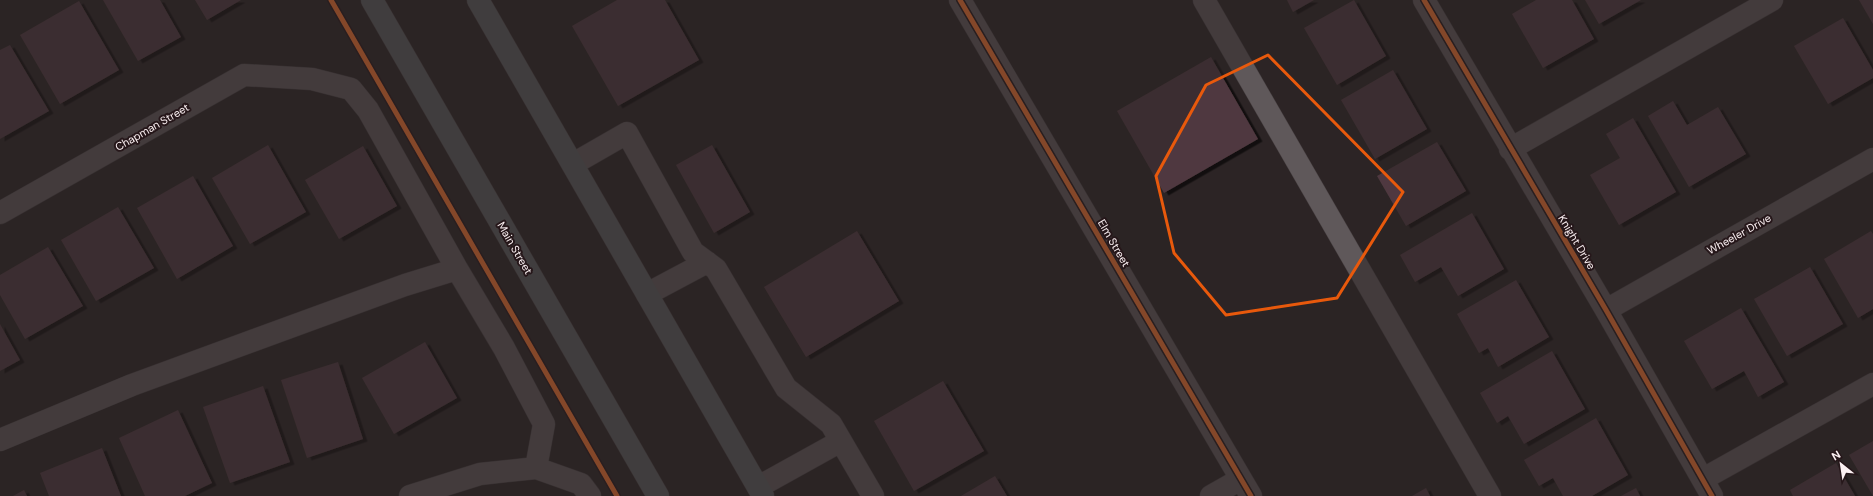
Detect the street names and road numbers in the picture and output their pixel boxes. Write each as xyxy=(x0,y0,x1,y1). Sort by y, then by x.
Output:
street label: Chapman Street xyxy=(112,100,192,154)
street label: Wheeler Drive xyxy=(1704,211,1774,257)
street label: Knight Drive xyxy=(1555,212,1599,272)
street label: Elm Street xyxy=(1095,217,1133,269)
street label: Main Street xyxy=(494,219,536,277)

